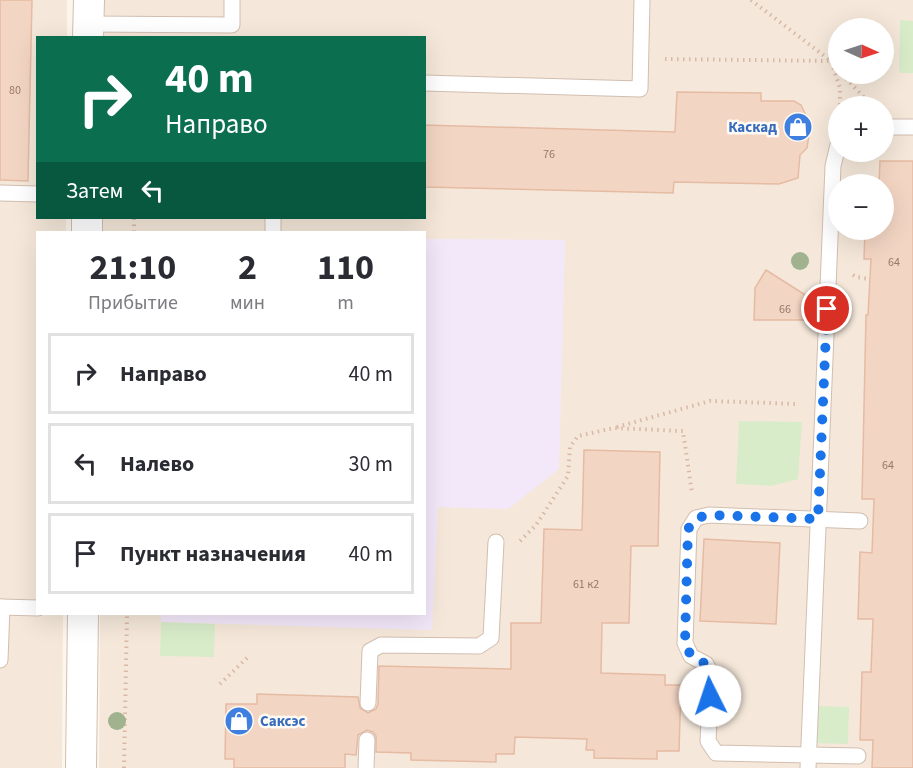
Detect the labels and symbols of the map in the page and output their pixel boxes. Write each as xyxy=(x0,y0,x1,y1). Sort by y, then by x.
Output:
north arrow xyxy=(828,18,894,84)
house number: 80 xyxy=(9,82,21,99)
shop icon: Каскад xyxy=(782,111,814,143)
place label: Каскад xyxy=(728,117,777,138)
house number: 76 xyxy=(543,146,555,163)
house number: 64 xyxy=(888,254,900,271)
pin xyxy=(801,283,852,334)
house number: 66 xyxy=(779,301,791,318)
house number: 64 xyxy=(882,457,894,474)
house number: 61 к2 xyxy=(573,576,599,593)
position arrow xyxy=(678,664,742,728)
shop icon: Саксэс xyxy=(223,705,255,737)
place label: Саксэс xyxy=(260,711,306,732)

